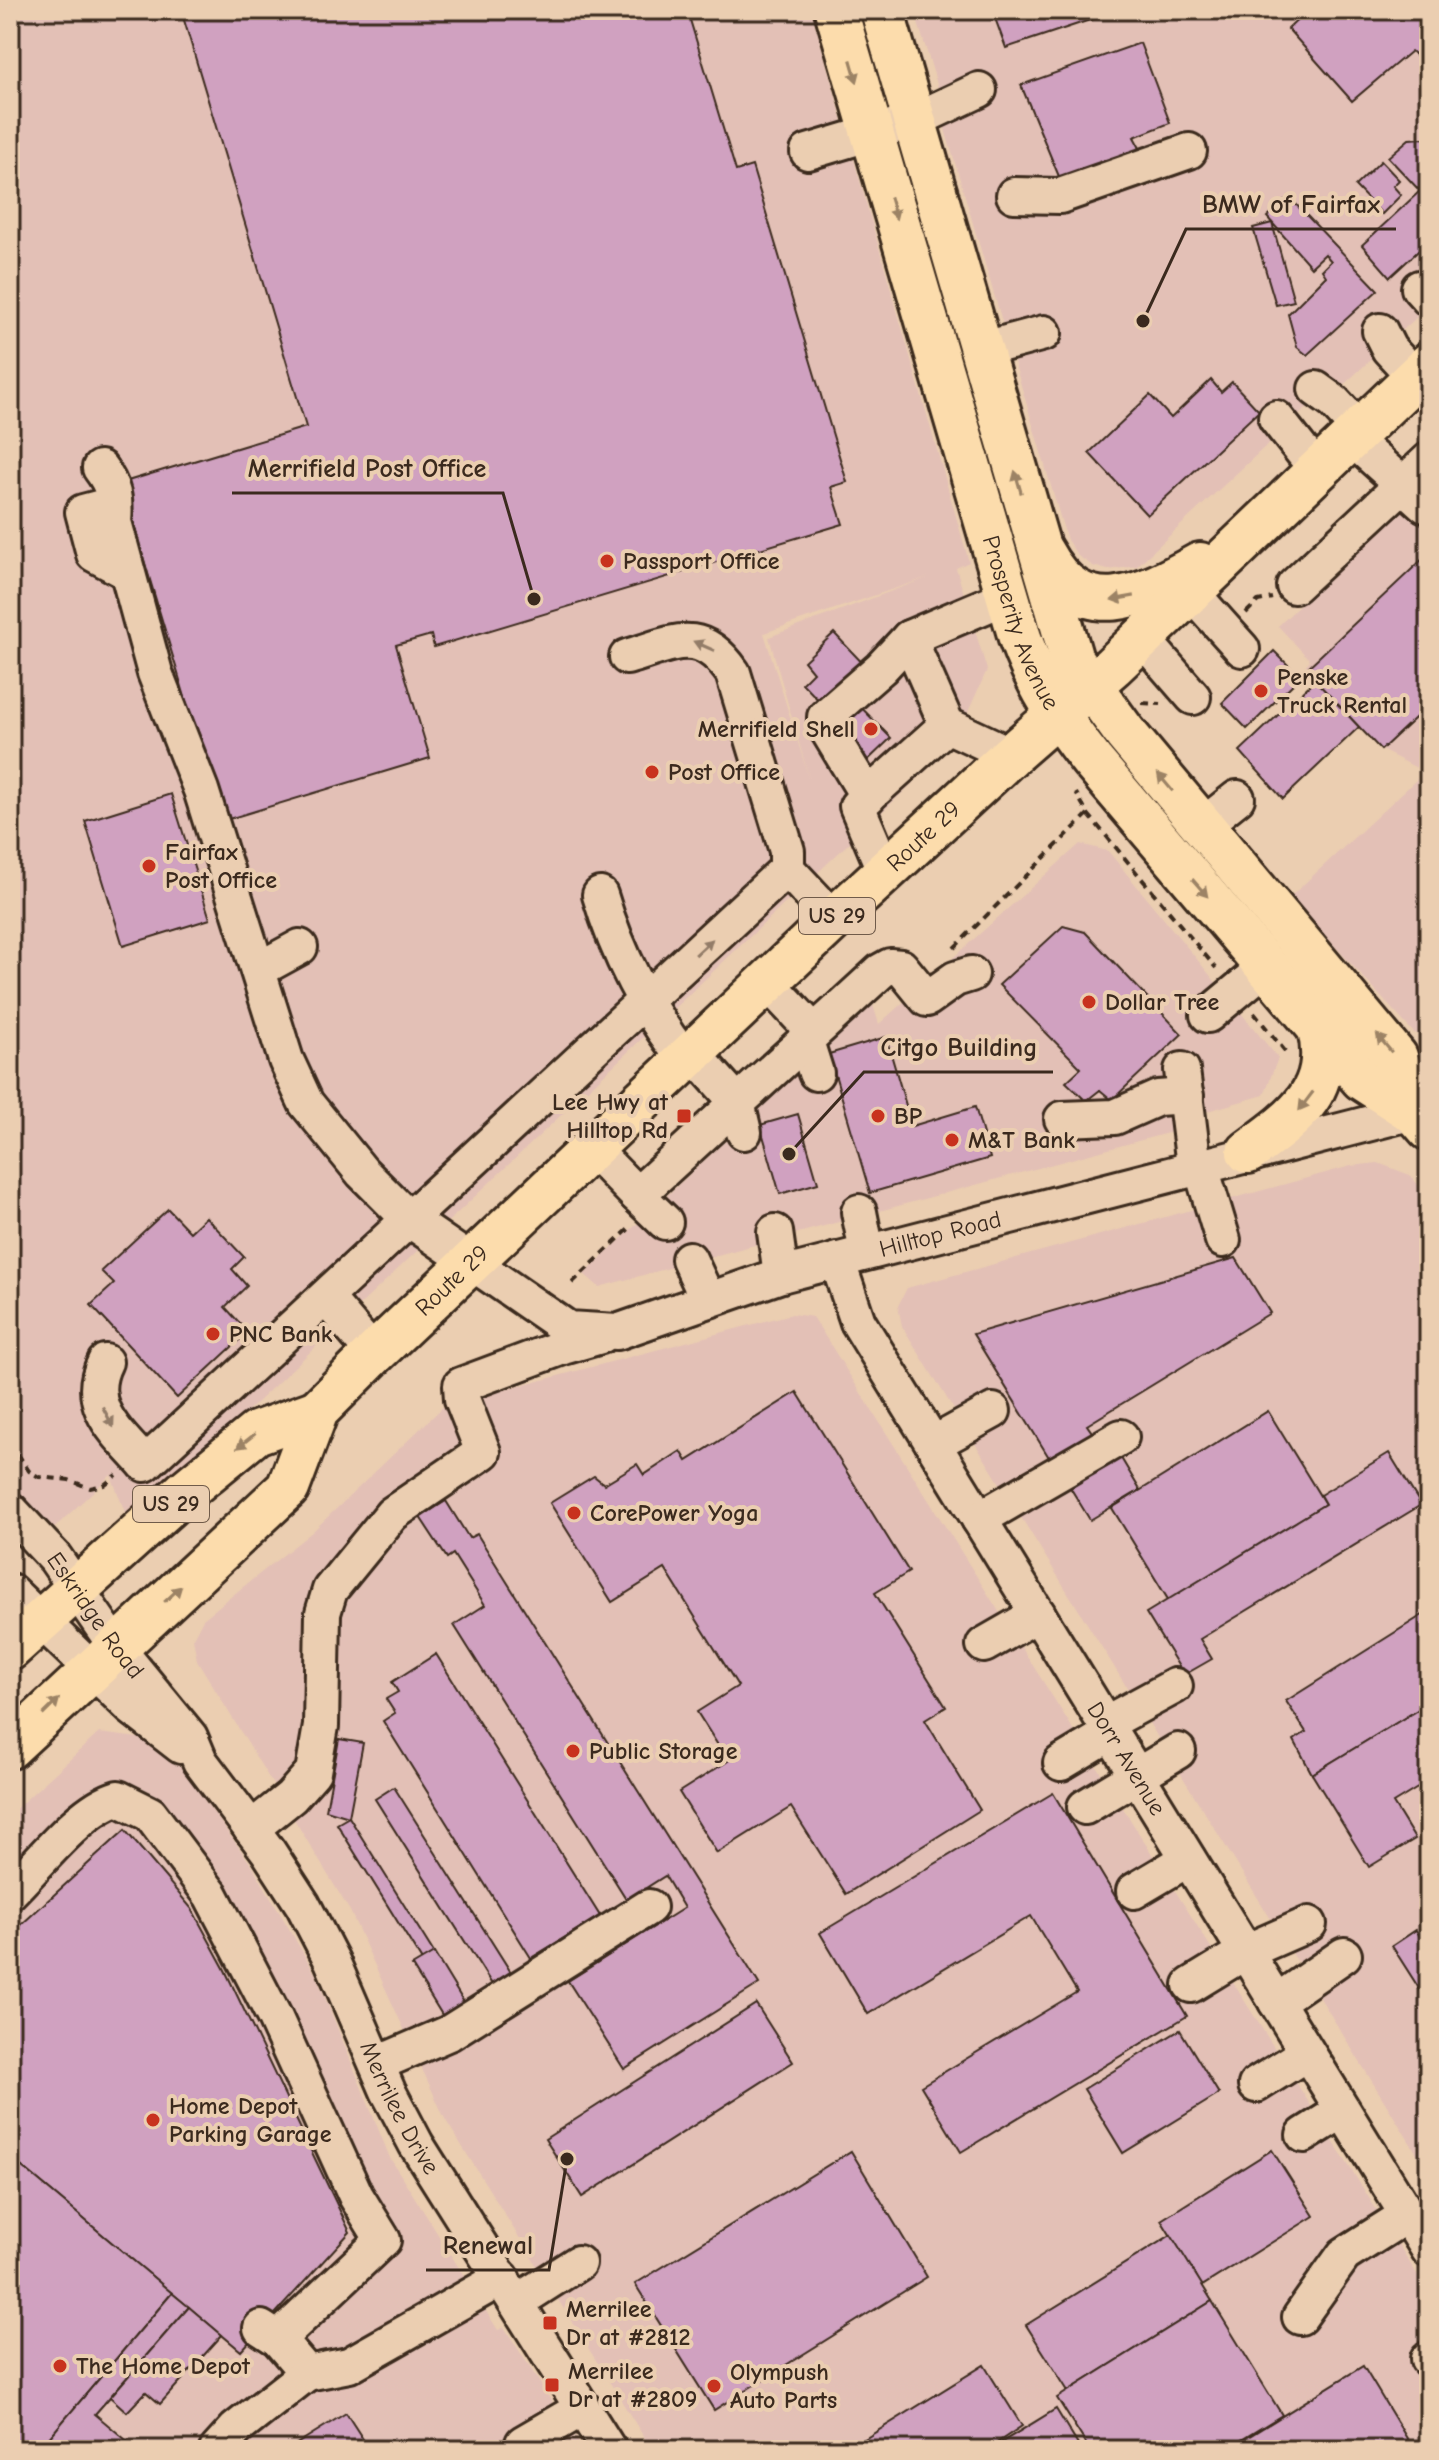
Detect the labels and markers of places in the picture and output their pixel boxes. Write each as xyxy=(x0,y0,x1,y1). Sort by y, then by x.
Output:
callout: BMW of Fairfax xyxy=(1186,179,1396,229)
callout: Merrifield Post Office xyxy=(232,443,503,493)
place label: Passport Office xyxy=(623,547,780,575)
marker: Passport Office xyxy=(598,552,616,570)
place label: Penske Truck Rental xyxy=(1277,663,1407,719)
marker: Penske Truck Rental xyxy=(1252,682,1270,700)
place label: Merrifield Shell xyxy=(698,715,855,743)
marker: Merrifield Shell xyxy=(862,720,880,738)
place label: Post Office xyxy=(668,758,780,786)
marker: Post Office xyxy=(643,763,661,781)
place label: Fairfax Post Office xyxy=(165,838,277,894)
marker: Fairfax Post Office xyxy=(140,857,158,875)
place label: Dollar Tree xyxy=(1105,988,1219,1016)
marker: Dollar Tree xyxy=(1080,993,1098,1011)
callout: Citgo Building xyxy=(864,1022,1053,1072)
place label: Lee Hwy at Hilltop Rd xyxy=(552,1088,669,1144)
place label: BP xyxy=(894,1102,923,1130)
marker: Lee Hwy at Hilltop Rd xyxy=(675,1107,693,1125)
marker: BP xyxy=(869,1107,887,1125)
place label: M&T Bank xyxy=(968,1126,1075,1154)
marker: M&T Bank xyxy=(943,1131,961,1149)
place label: PNC Bank xyxy=(229,1320,333,1348)
marker: PNC Bank xyxy=(204,1325,222,1343)
place label: CorePower Yoga xyxy=(590,1499,758,1527)
marker: CorePower Yoga xyxy=(565,1504,583,1522)
place label: Public Storage xyxy=(589,1737,738,1765)
marker: Public Storage xyxy=(564,1742,582,1760)
place label: Home Depot Parking Garage xyxy=(169,2092,332,2148)
marker: Home Depot Parking Garage xyxy=(144,2111,162,2129)
callout: Renewal xyxy=(426,2220,549,2270)
place label: Merrilee Dr at #2812 xyxy=(566,2295,690,2351)
marker: Merrilee Dr at #2812 xyxy=(541,2314,559,2332)
place label: The Home Depot xyxy=(76,2352,251,2380)
marker: The Home Depot xyxy=(51,2357,69,2375)
place label: Merrilee Dr at #2809 xyxy=(568,2357,697,2413)
place label: Olympush Auto Parts xyxy=(730,2358,837,2414)
marker: Merrilee Dr at #2809 xyxy=(543,2376,561,2394)
marker: Olympush Auto Parts xyxy=(705,2377,723,2395)

